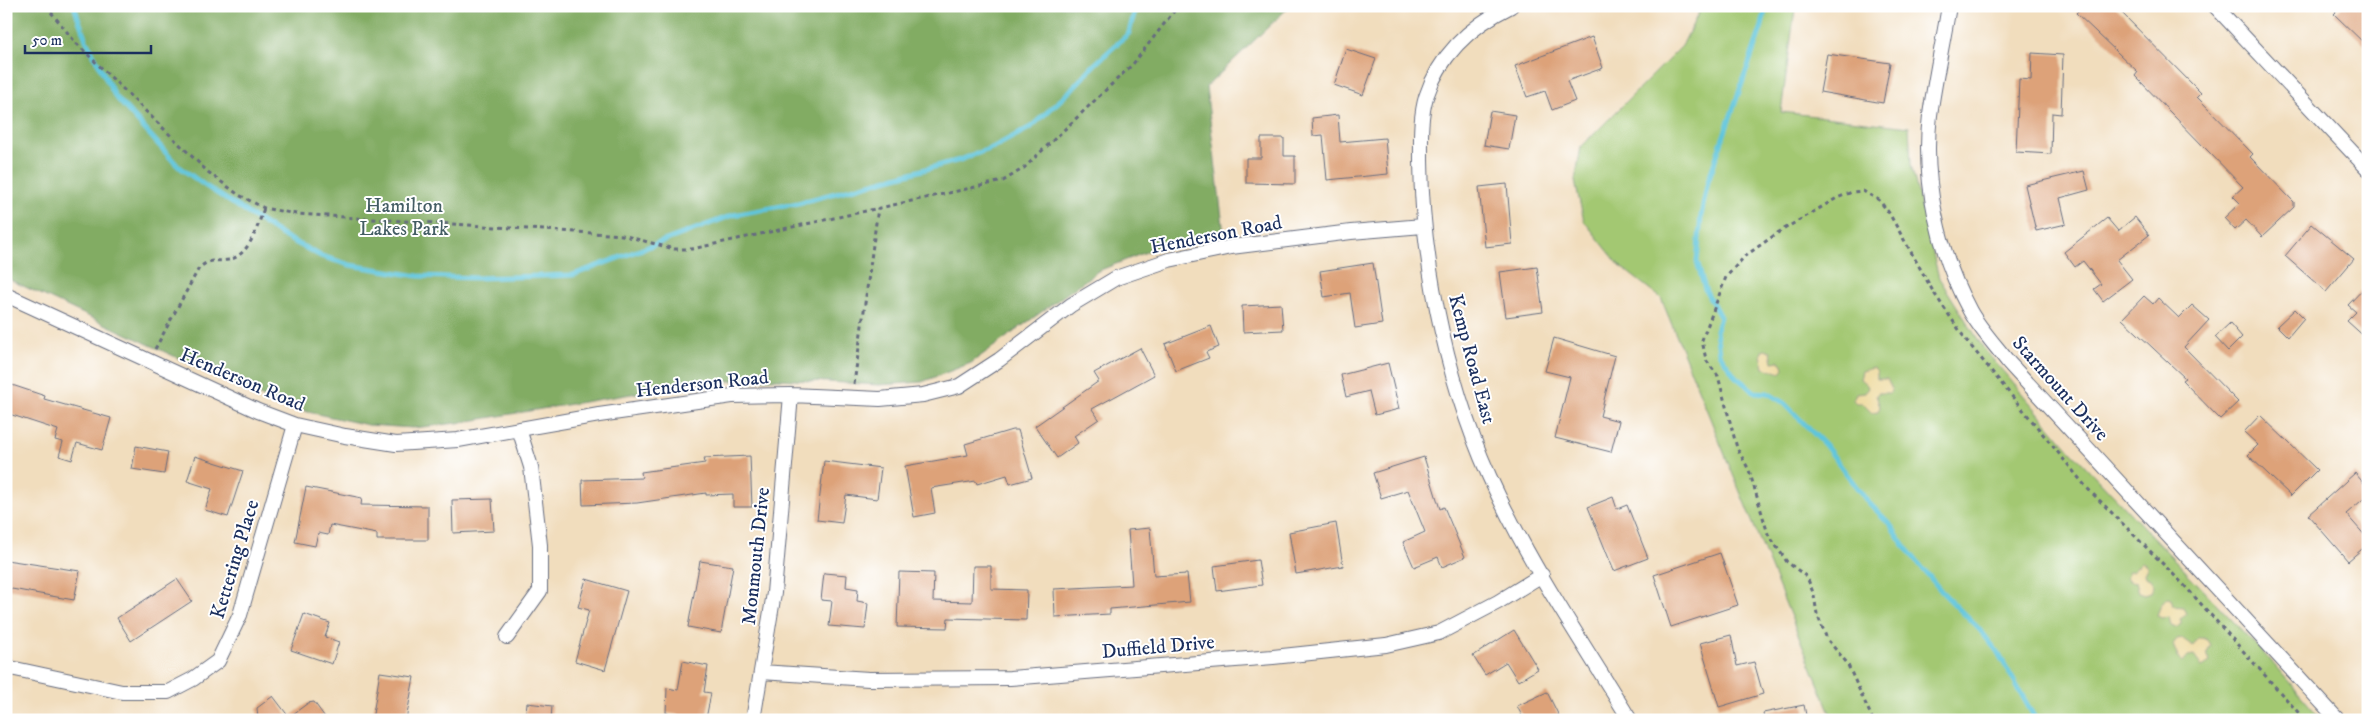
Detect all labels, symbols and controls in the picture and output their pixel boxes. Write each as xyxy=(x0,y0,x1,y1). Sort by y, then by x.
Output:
scale bar xyxy=(25,22,151,54)
text: 50 m xyxy=(32,31,62,50)
park label: Hamilton Lakes Park xyxy=(359,194,449,242)
street label: Henderson Road xyxy=(1148,210,1284,260)
street label: Kemp Road East xyxy=(1442,292,1501,427)
street label: Starmount Drive xyxy=(2006,331,2114,447)
street label: Henderson Road xyxy=(176,343,309,418)
street label: Henderson Road xyxy=(634,365,770,404)
street label: Monmouth Drive xyxy=(737,486,776,626)
street label: Kettering Place xyxy=(205,497,265,622)
street label: Duffield Drive xyxy=(1101,630,1216,665)

